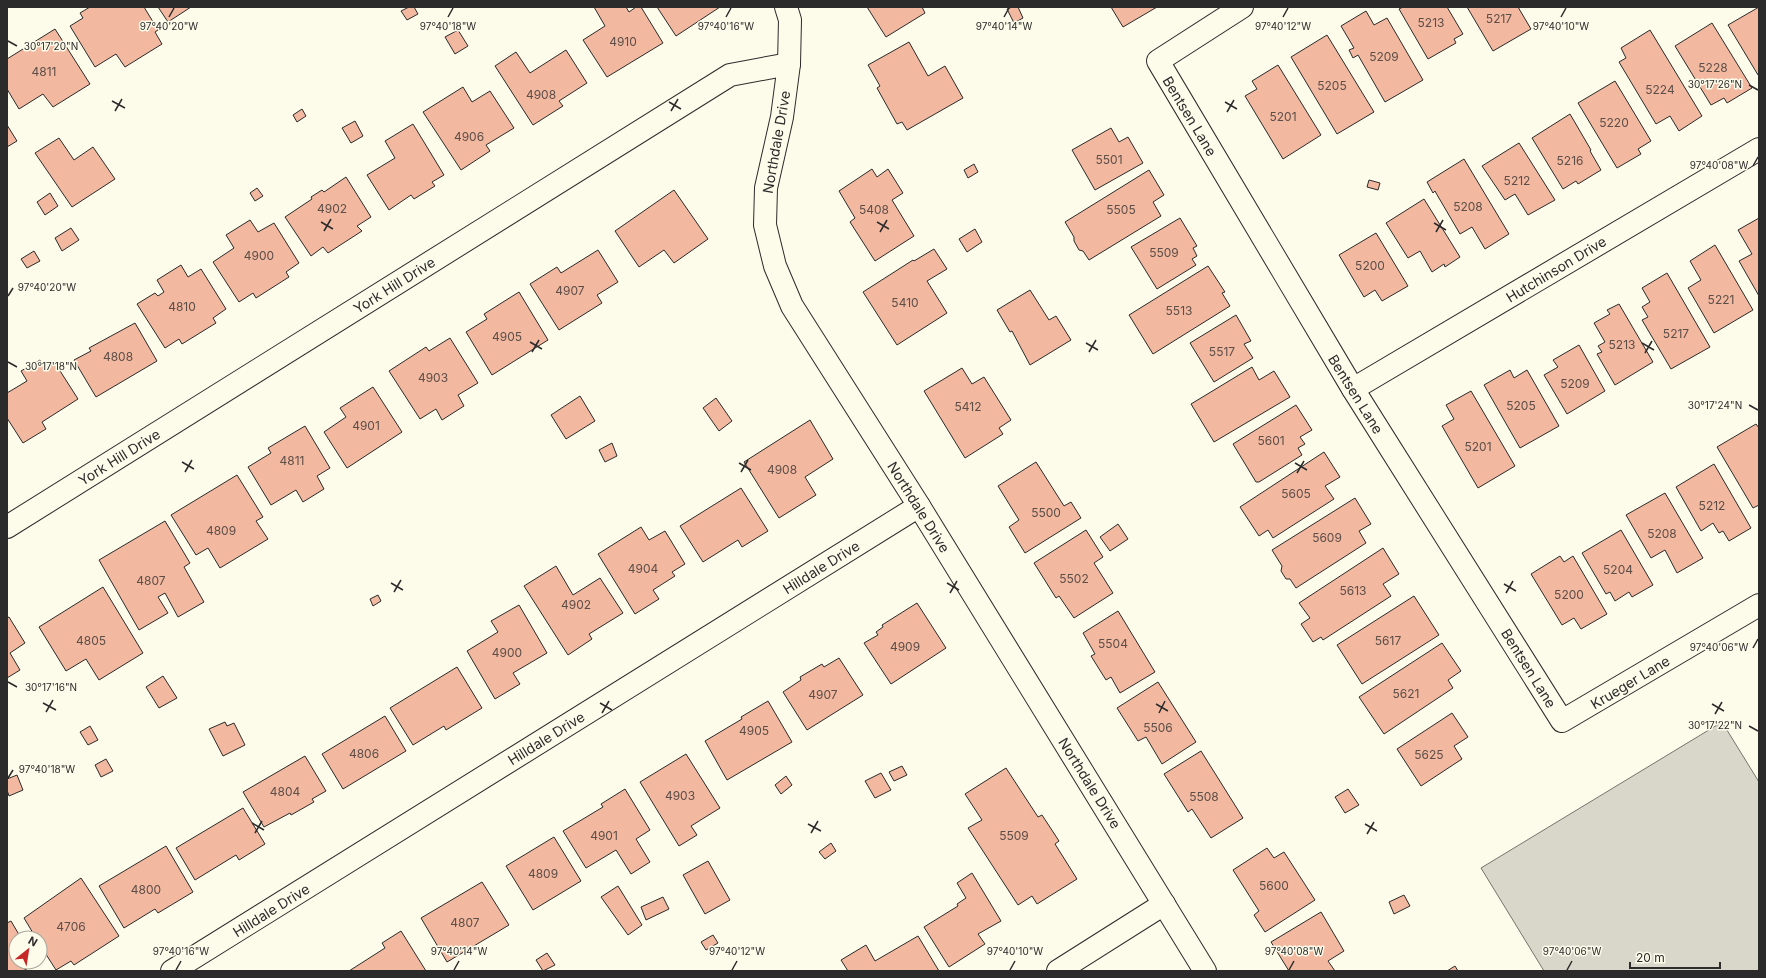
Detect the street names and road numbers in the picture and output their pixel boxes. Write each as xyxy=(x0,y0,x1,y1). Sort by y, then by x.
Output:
street label: Bentsen Lane xyxy=(1160,73,1220,159)
street label: Northdale Drive xyxy=(759,89,793,195)
street label: Hutchinson Drive xyxy=(1503,232,1609,306)
street label: York Hill Drive xyxy=(350,253,438,317)
street label: Bentsen Lane xyxy=(1325,351,1387,437)
street label: York Hill Drive xyxy=(75,425,163,489)
street label: Northdale Drive xyxy=(884,458,954,556)
street label: Hilldale Drive xyxy=(779,537,863,597)
street label: Bentsen Lane xyxy=(1498,625,1560,711)
street label: Krueger Lane xyxy=(1587,652,1673,712)
street label: Hilldale Drive xyxy=(504,708,588,768)
street label: Northdale Drive xyxy=(1055,734,1125,832)
street label: Hilldale Drive xyxy=(229,880,313,940)

